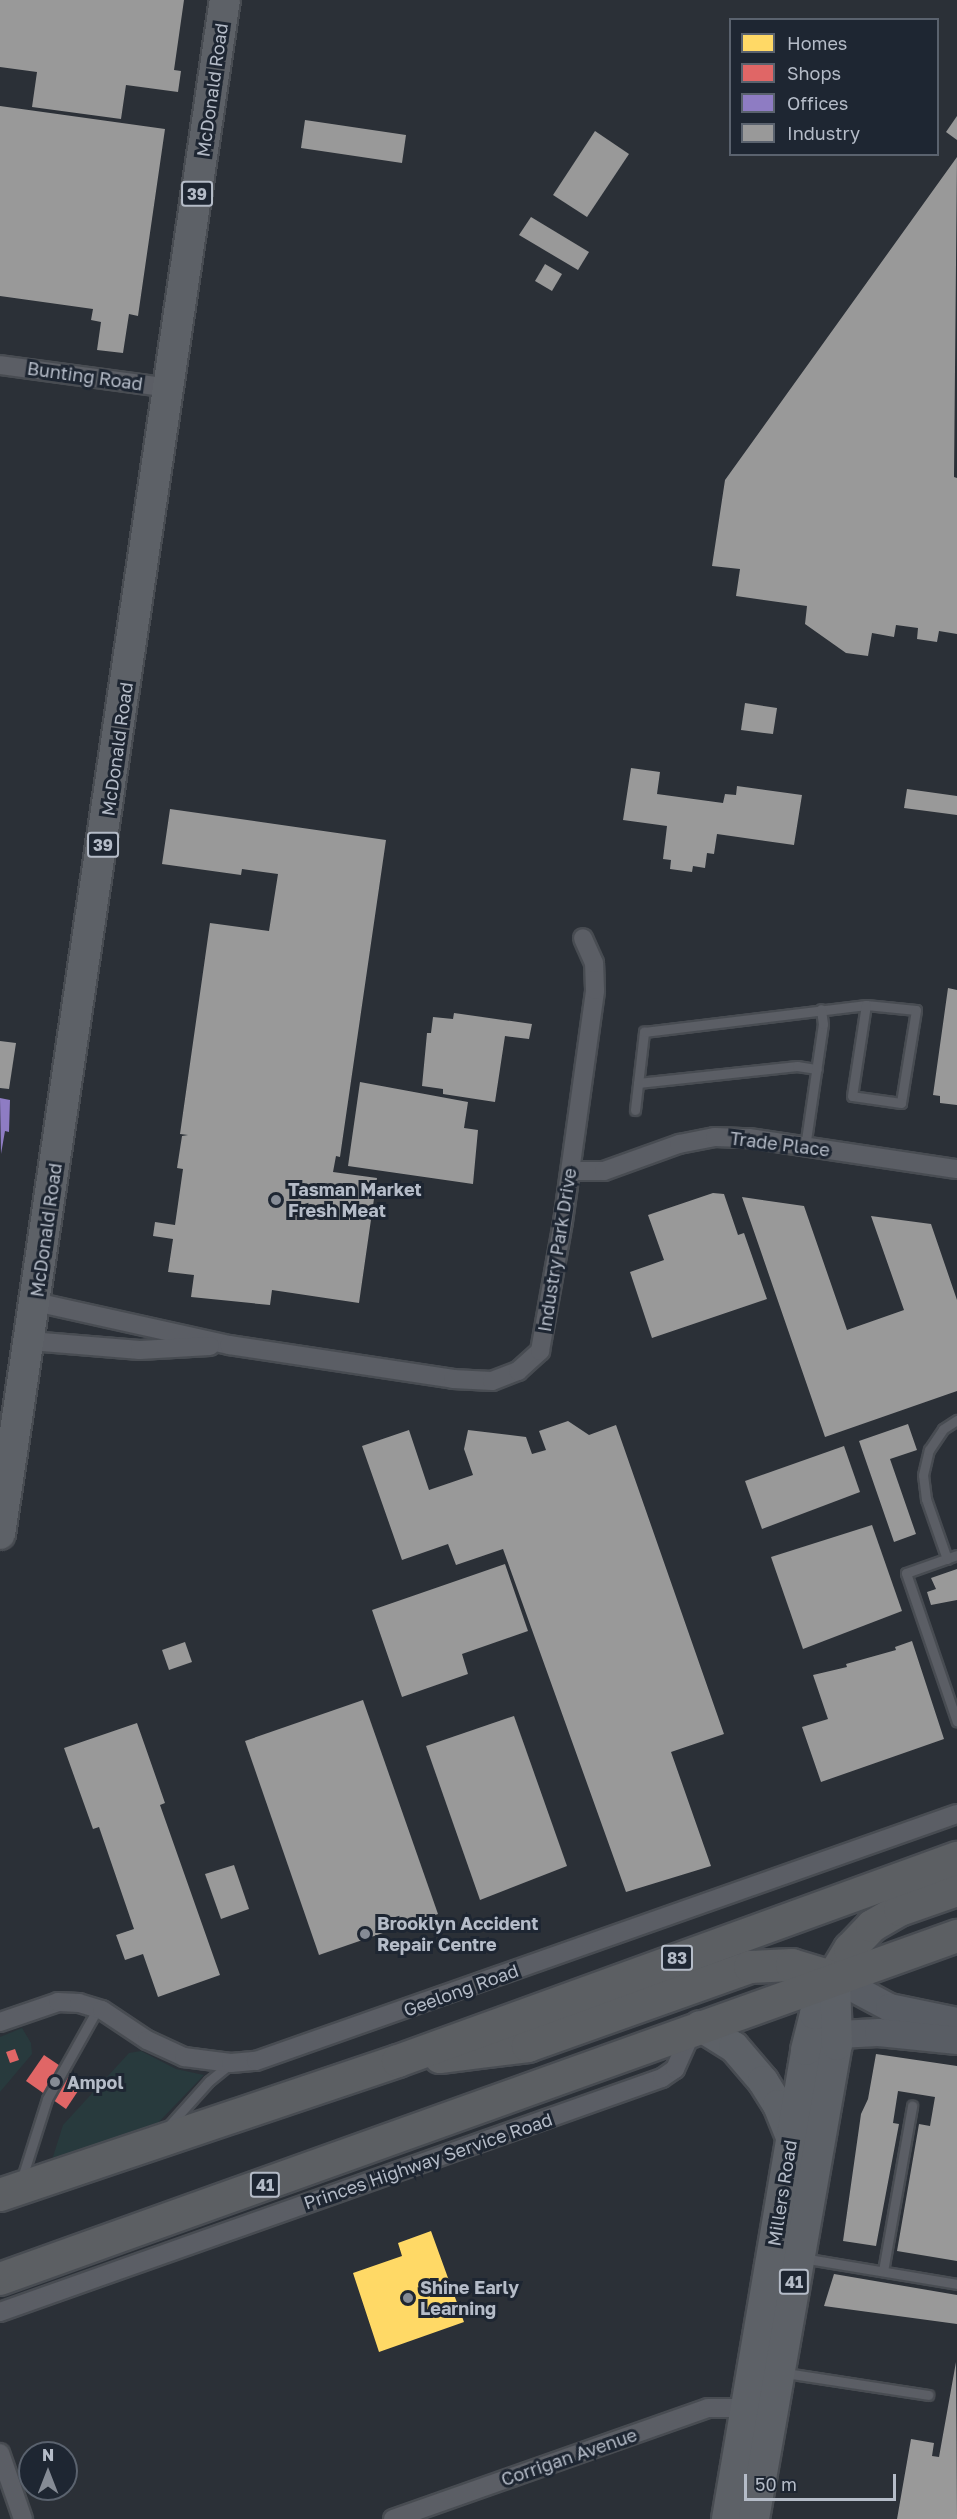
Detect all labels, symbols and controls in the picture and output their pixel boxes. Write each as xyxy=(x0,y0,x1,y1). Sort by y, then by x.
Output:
legend xyxy=(729,18,939,156)
street label: McDonald Road xyxy=(192,22,232,158)
text: Homes xyxy=(787,32,847,54)
text: Shops xyxy=(787,62,841,84)
text: Offices xyxy=(787,92,848,114)
text: Industry xyxy=(787,122,860,144)
road number: 39 xyxy=(180,181,214,207)
street label: Bunting Road xyxy=(26,357,144,395)
street label: McDonald Road xyxy=(97,681,137,817)
road number: 39 xyxy=(86,832,120,858)
street label: Trade Place xyxy=(729,1127,831,1161)
street label: McDonald Road xyxy=(26,1162,66,1298)
street label: Industry Park Drive xyxy=(533,1167,581,1333)
place label: Tasman Market Fresh Meat xyxy=(288,1179,422,1222)
marker: Tasman Market Fresh Meat xyxy=(269,1193,283,1207)
place label: Brooklyn Accident Repair Centre xyxy=(377,1913,538,1956)
marker: Brooklyn Accident Repair Centre xyxy=(358,1927,372,1941)
road number: 83 xyxy=(660,1945,694,1971)
street label: Geelong Road xyxy=(401,1959,521,2021)
place label: Ampol xyxy=(67,2071,123,2093)
marker: Ampol xyxy=(48,2075,62,2089)
street label: Princes Highway Service Road xyxy=(301,2108,555,2214)
street label: Millers Road xyxy=(763,2138,801,2248)
road number: 41 xyxy=(248,2172,282,2198)
road number: 41 xyxy=(778,2269,810,2295)
place label: Shine Early Learning xyxy=(420,2277,519,2320)
marker: Shine Early Learning xyxy=(401,2291,415,2305)
street label: Corrigan Avenue xyxy=(498,2424,640,2490)
north arrow xyxy=(18,2441,78,2501)
text: N xyxy=(42,2445,54,2465)
scale bar xyxy=(747,2462,898,2500)
text: 50 m xyxy=(755,2473,797,2495)

